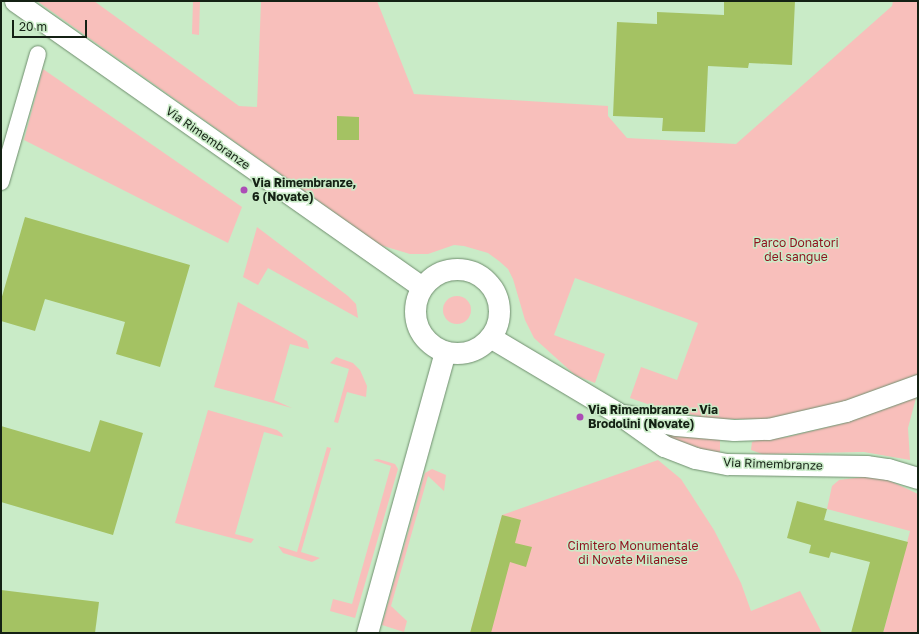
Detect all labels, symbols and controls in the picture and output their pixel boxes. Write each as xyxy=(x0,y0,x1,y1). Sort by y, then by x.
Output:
scale bar xyxy=(14,12,89,38)
text: 20 m xyxy=(19,19,47,34)
street label: Via Rimembranze xyxy=(163,103,253,173)
place label: Via Rimembranze, 6 (Novate) xyxy=(252,176,356,204)
marker: Via Rimembranze, 6 (Novate) xyxy=(239,185,249,195)
park label: Parco Donatori del sangue xyxy=(753,236,839,264)
place label: Via Rimembranze - Via Brodolini (Novate) xyxy=(588,403,718,431)
marker: Via Rimembranze - Via Brodolini (Novate) xyxy=(575,412,585,422)
street label: Via Rimembranze xyxy=(723,455,823,473)
park label: Cimitero Monumentale di Novate Milanese xyxy=(568,539,698,567)

